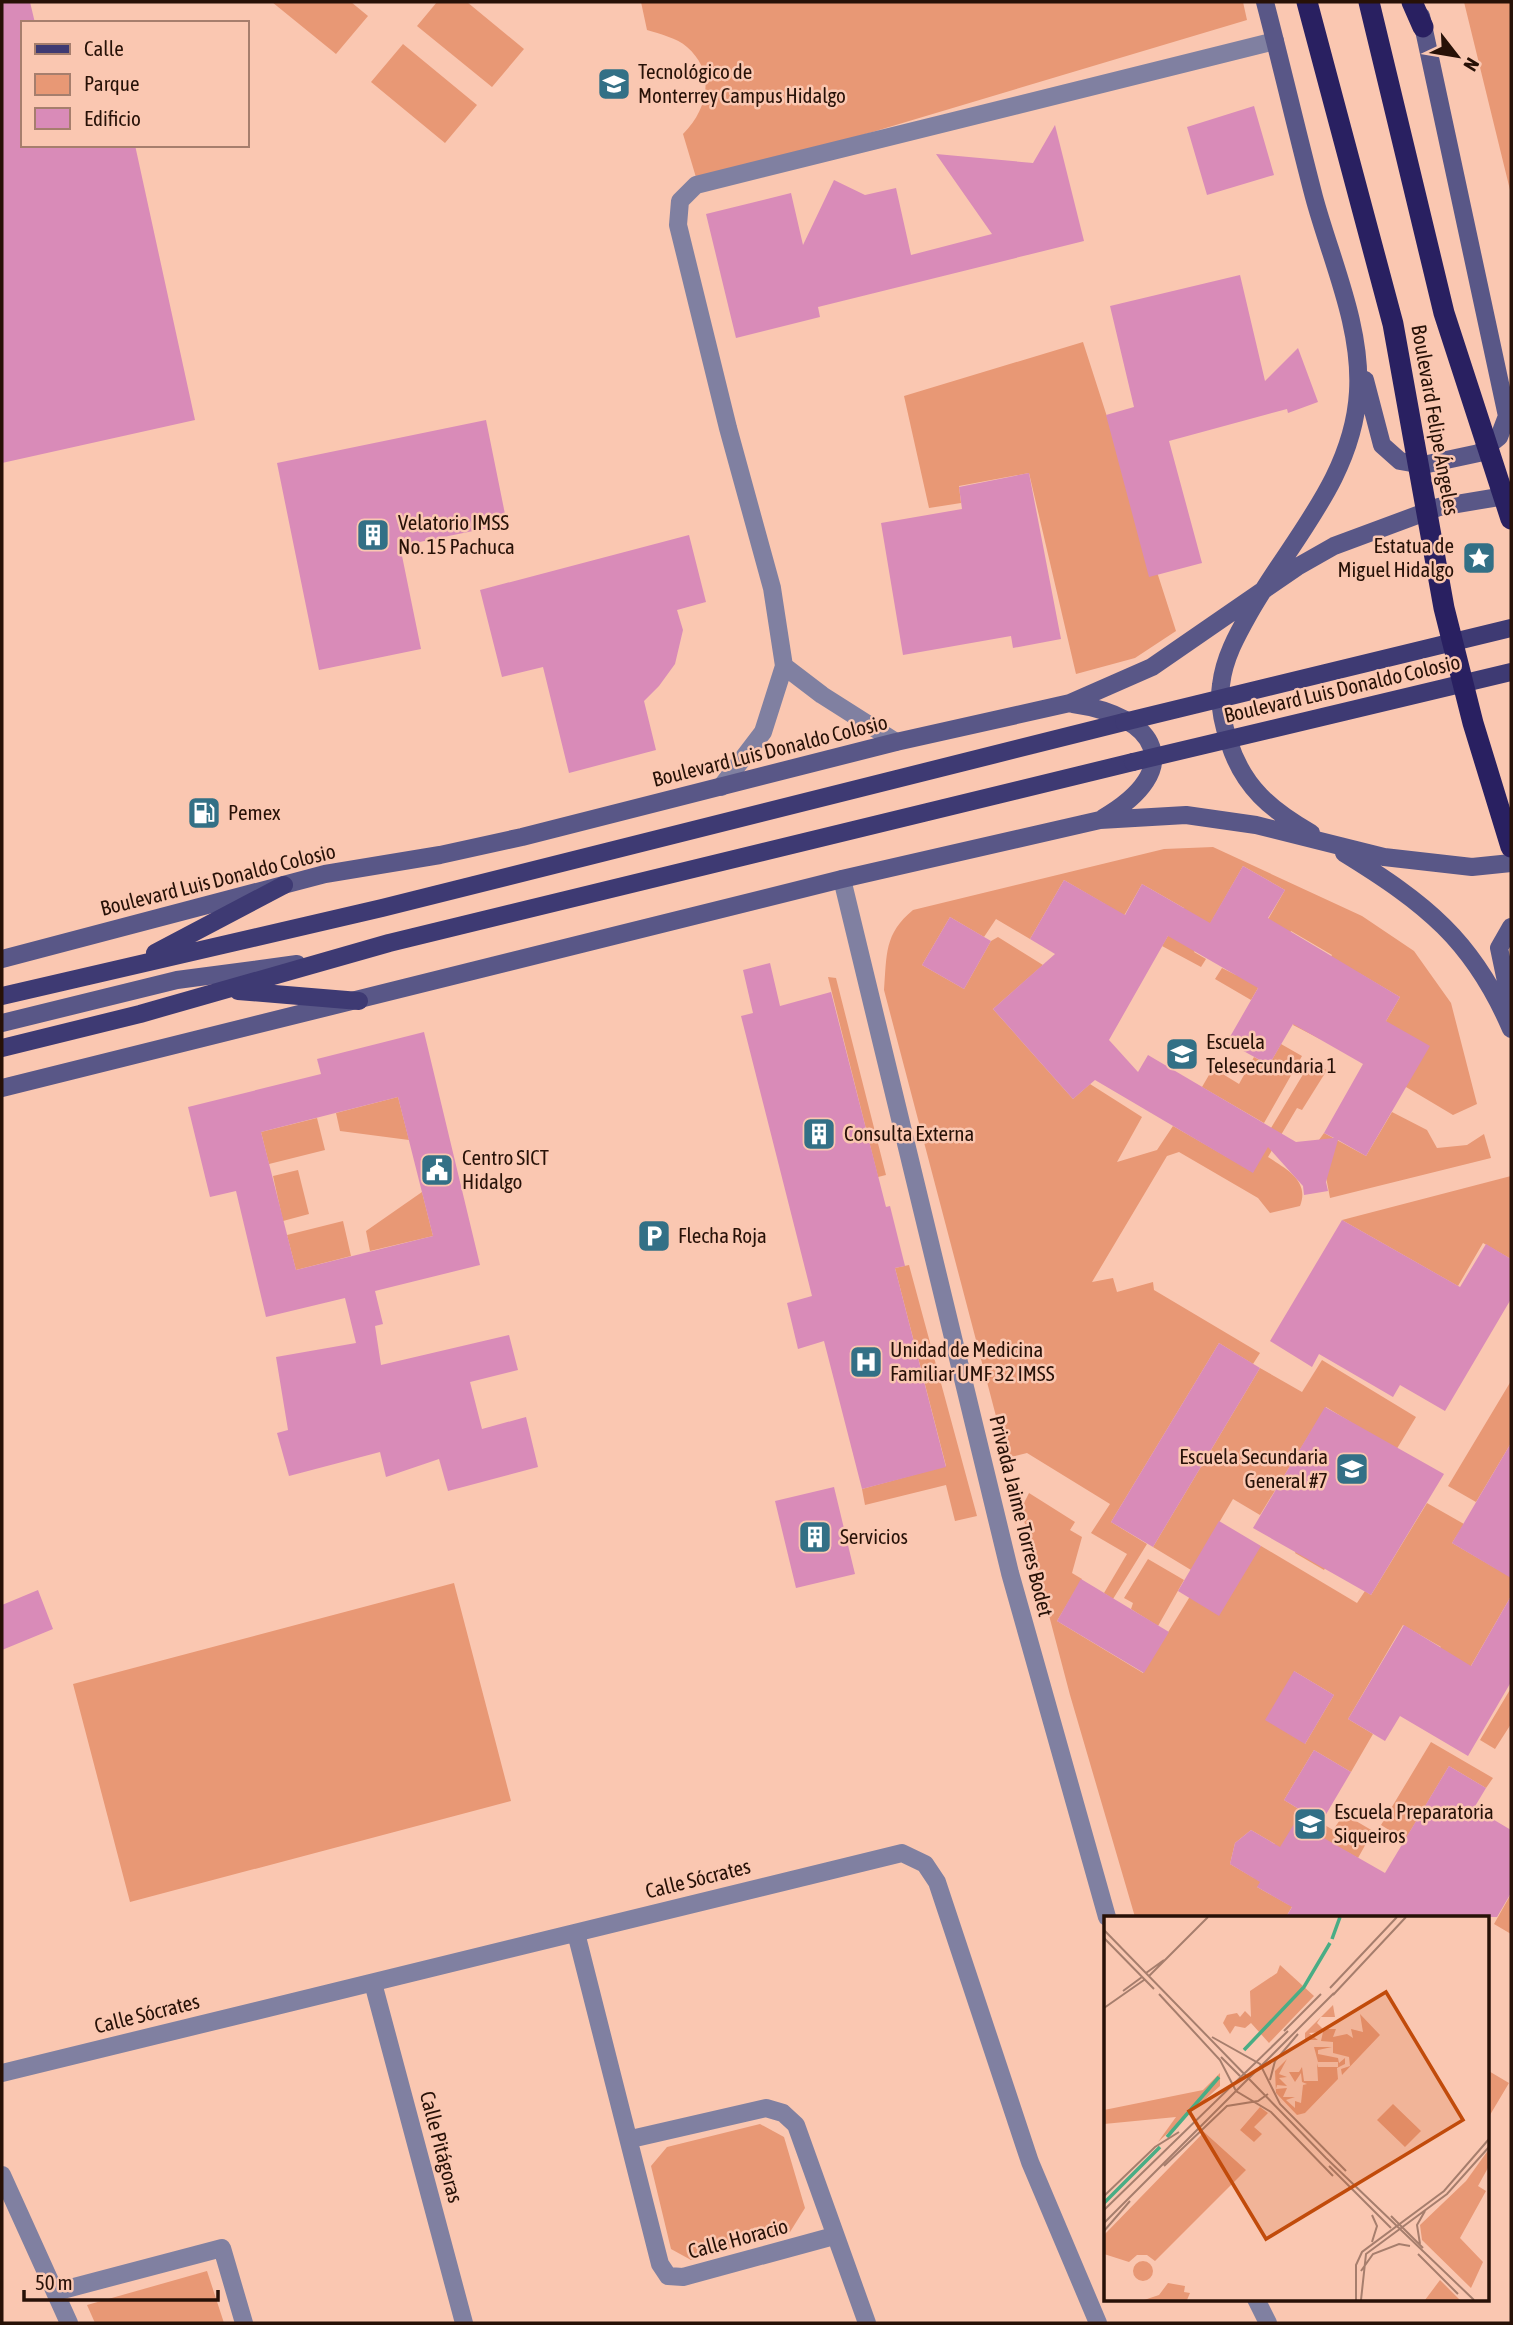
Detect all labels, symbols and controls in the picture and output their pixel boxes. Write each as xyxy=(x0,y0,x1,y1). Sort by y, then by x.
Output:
legend xyxy=(21,21,248,147)
north arrow xyxy=(1422,21,1492,91)
text: Calle xyxy=(84,36,124,60)
text: N xyxy=(1459,54,1484,75)
place label: Tecnológico de Monterrey Campus Hidalgo xyxy=(638,59,846,107)
school or university icon: Tecnológico de Monterrey Campus Hidalgo xyxy=(595,65,633,103)
text: Parque xyxy=(84,71,139,95)
text: Edificio xyxy=(84,106,141,130)
street label: Boulevard Felipe Ángeles xyxy=(1407,323,1465,517)
place label: Velatorio IMSS No. 15 Pachuca xyxy=(398,510,515,558)
building icon: Velatorio IMSS No. 15 Pachuca xyxy=(354,516,392,554)
place label: Estatua de Miguel Hidalgo xyxy=(1337,533,1454,581)
place icon: Estatua de Miguel Hidalgo xyxy=(1460,539,1498,577)
street label: Boulevard Luis Donaldo Colosio xyxy=(1221,649,1462,727)
street label: Boulevard Luis Donaldo Colosio xyxy=(650,709,890,791)
fuel station icon: Pemex xyxy=(185,794,223,832)
place label: Pemex xyxy=(228,800,281,824)
street label: Boulevard Luis Donaldo Colosio xyxy=(98,838,338,920)
place label: Escuela Telesecundaria 1 xyxy=(1206,1029,1337,1077)
school or university icon: Escuela Telesecundaria 1 xyxy=(1163,1035,1201,1073)
building icon: Consulta Externa xyxy=(800,1115,838,1153)
place label: Consulta Externa xyxy=(844,1121,974,1145)
place label: Centro SICT Hidalgo xyxy=(462,1145,549,1193)
public building icon: Centro SICT Hidalgo xyxy=(418,1151,456,1189)
parking icon: Flecha Roja xyxy=(635,1217,673,1255)
place label: Flecha Roja xyxy=(678,1223,767,1247)
place label: Unidad de Medicina Familiar UMF 32 IMSS xyxy=(890,1337,1055,1385)
hospital icon: Unidad de Medicina Familiar UMF 32 IMSS xyxy=(847,1343,885,1381)
street label: Privada Jaime Torres Bodet xyxy=(985,1413,1059,1619)
place label: Escuela Secundaria General #7 xyxy=(1179,1444,1328,1492)
school or university icon: Escuela Secundaria General #7 xyxy=(1333,1450,1371,1488)
building icon: Servicios xyxy=(796,1518,834,1556)
place label: Servicios xyxy=(840,1524,908,1548)
place label: Escuela Preparatoria Siqueiros xyxy=(1334,1799,1494,1847)
school or university icon: Escuela Preparatoria Siqueiros xyxy=(1291,1805,1329,1843)
street label: Calle Sócrates xyxy=(643,1853,753,1903)
inset map xyxy=(1104,1916,1488,2300)
street label: Calle Sócrates xyxy=(92,1988,202,2038)
street label: Calle Pitágoras xyxy=(416,2088,468,2205)
street label: Calle Horacio xyxy=(685,2213,790,2263)
scale bar xyxy=(24,2258,219,2302)
text: 50 m xyxy=(35,2270,73,2294)

